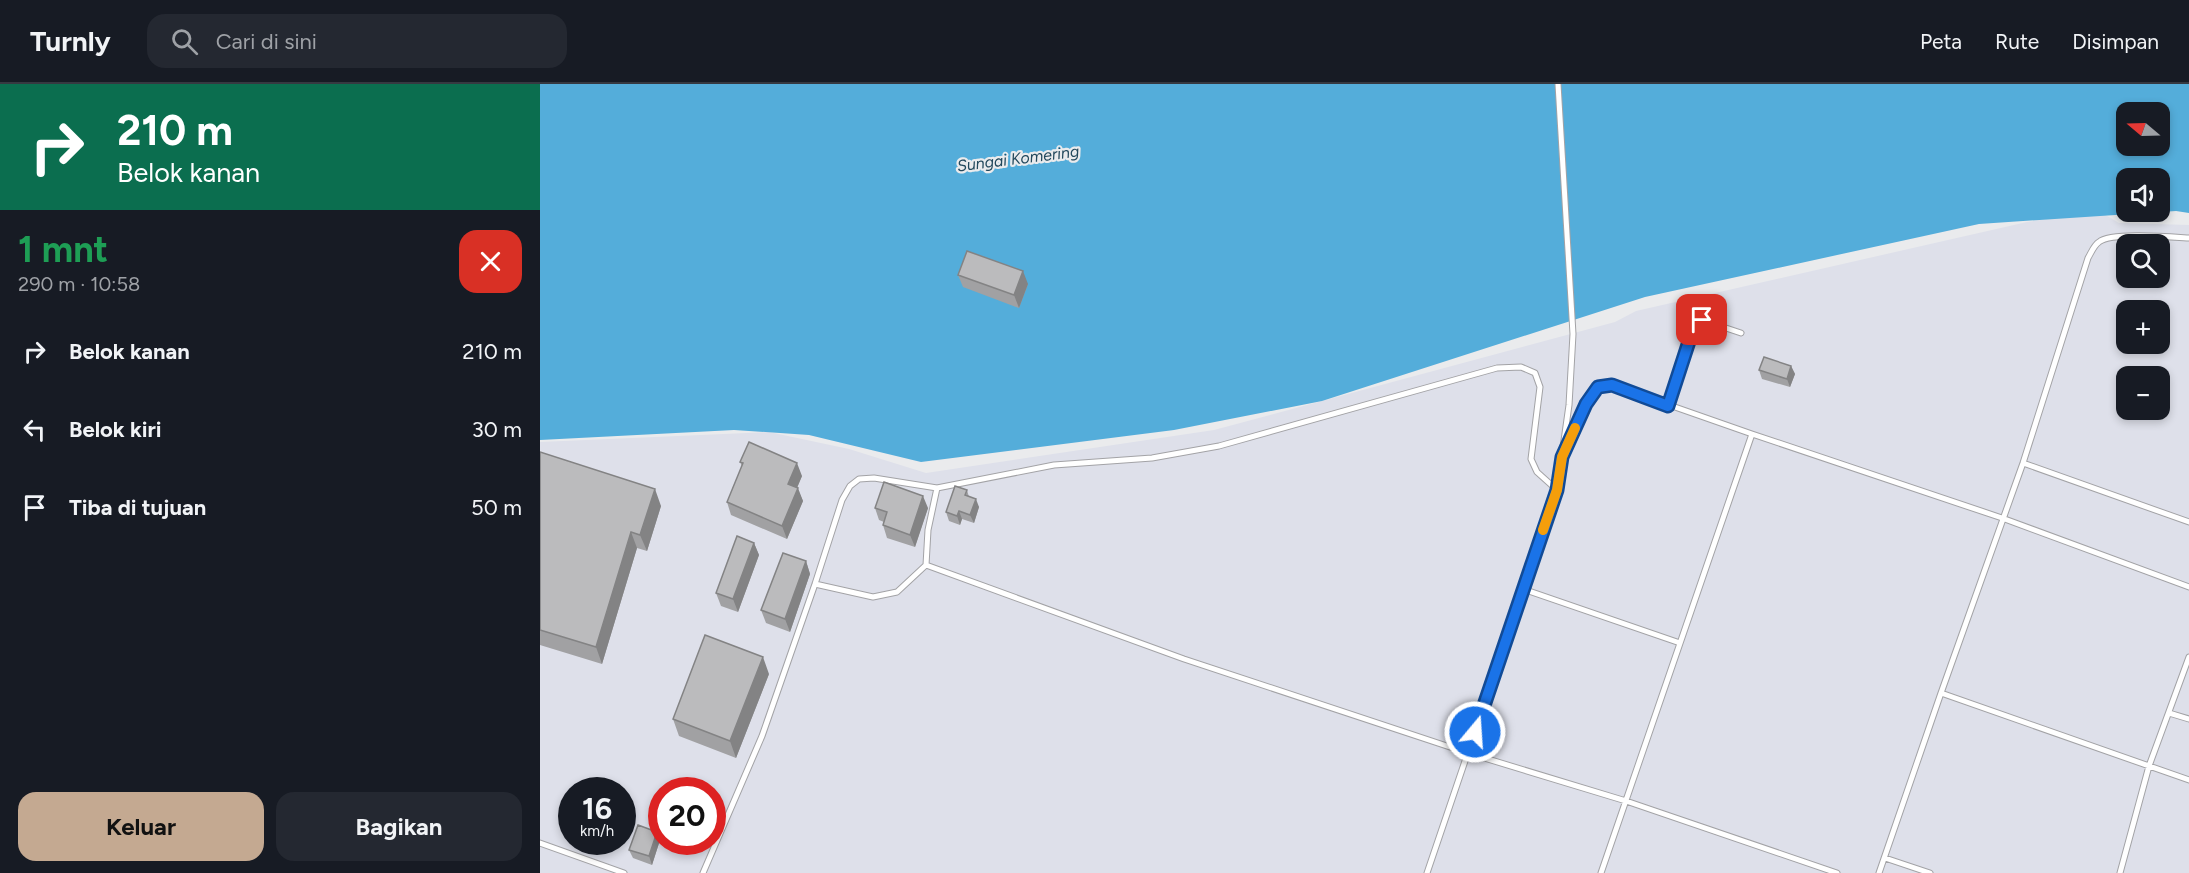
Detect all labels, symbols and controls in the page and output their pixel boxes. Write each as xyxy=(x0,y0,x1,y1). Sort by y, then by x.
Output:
search box xyxy=(147,14,567,68)
text: Turnly xyxy=(30,24,111,58)
icon: search xyxy=(168,25,201,58)
text: Cari di sini xyxy=(216,28,317,55)
text: Peta xyxy=(1920,29,1962,54)
text: Rute xyxy=(1995,29,2039,54)
text: Disimpan xyxy=(2072,29,2159,54)
north arrow xyxy=(2116,102,2170,156)
map controls xyxy=(2116,102,2170,420)
text: 210 m xyxy=(117,105,233,156)
icon: right xyxy=(18,108,96,186)
water label: Sungai Komering xyxy=(956,142,1080,175)
text: Belok kanan xyxy=(117,156,260,189)
button: sound xyxy=(2116,168,2170,222)
text: 1 mnt xyxy=(18,228,108,271)
button: close xyxy=(459,230,522,293)
button: search xyxy=(2116,234,2170,288)
text: 290 m · 10:58 xyxy=(18,272,140,296)
pin xyxy=(1676,294,1727,345)
button: + xyxy=(2116,300,2170,354)
icon: arrive xyxy=(1685,303,1718,336)
icon: right xyxy=(18,335,51,368)
text: Belok kanan xyxy=(69,338,190,365)
text: 210 m xyxy=(462,338,522,365)
button: − xyxy=(2116,366,2170,420)
icon: left xyxy=(18,413,51,446)
text: Belok kiri xyxy=(69,416,162,443)
text: 30 m xyxy=(472,416,522,443)
icon: arrive xyxy=(18,491,51,524)
text: Tiba di tujuan xyxy=(69,494,206,521)
text: 50 m xyxy=(471,494,522,521)
position arrow xyxy=(1443,700,1507,764)
speed limit sign: 20 xyxy=(648,777,726,855)
text: 16 xyxy=(582,790,612,827)
button: Keluar xyxy=(18,792,264,861)
button: Bagikan xyxy=(276,792,522,861)
text: km/h xyxy=(580,822,614,840)

